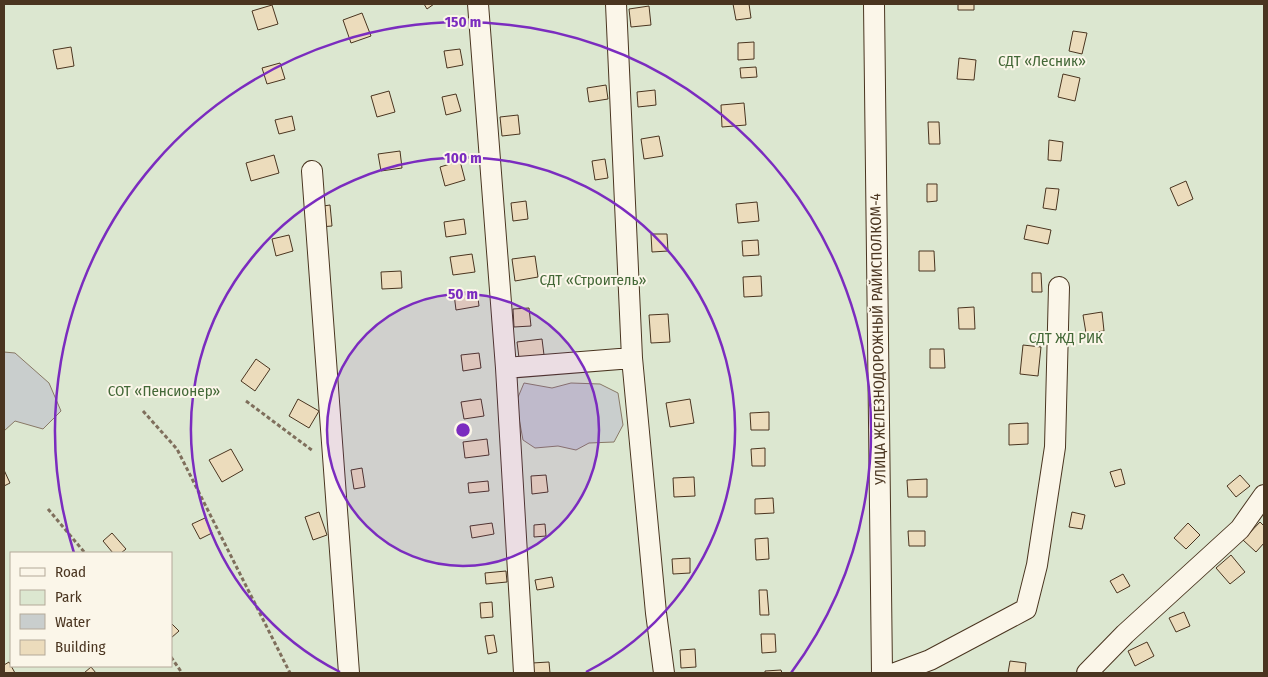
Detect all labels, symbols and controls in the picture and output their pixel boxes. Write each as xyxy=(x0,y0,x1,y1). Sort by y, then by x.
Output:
text: 150 m xyxy=(445,13,481,31)
park label: СДТ «Лесник» xyxy=(998,52,1086,70)
text: 100 m xyxy=(444,149,482,167)
street label: УЛИЦА ЖЕЛЕЗНОДОРОЖНЫЙ РАЙИСПОЛКОМ-4 xyxy=(866,193,890,486)
park label: СДТ «Строитель» xyxy=(540,271,646,289)
text: 50 m xyxy=(448,285,478,303)
park label: СДТ ЖД РИК xyxy=(1029,329,1103,347)
park label: СОТ «Пенсионер» xyxy=(108,382,220,400)
centre of rings xyxy=(454,421,472,439)
legend xyxy=(10,552,172,667)
text: Road xyxy=(55,563,86,581)
text: Park xyxy=(55,588,82,606)
text: Water xyxy=(55,613,91,631)
text: Building xyxy=(55,638,106,656)

